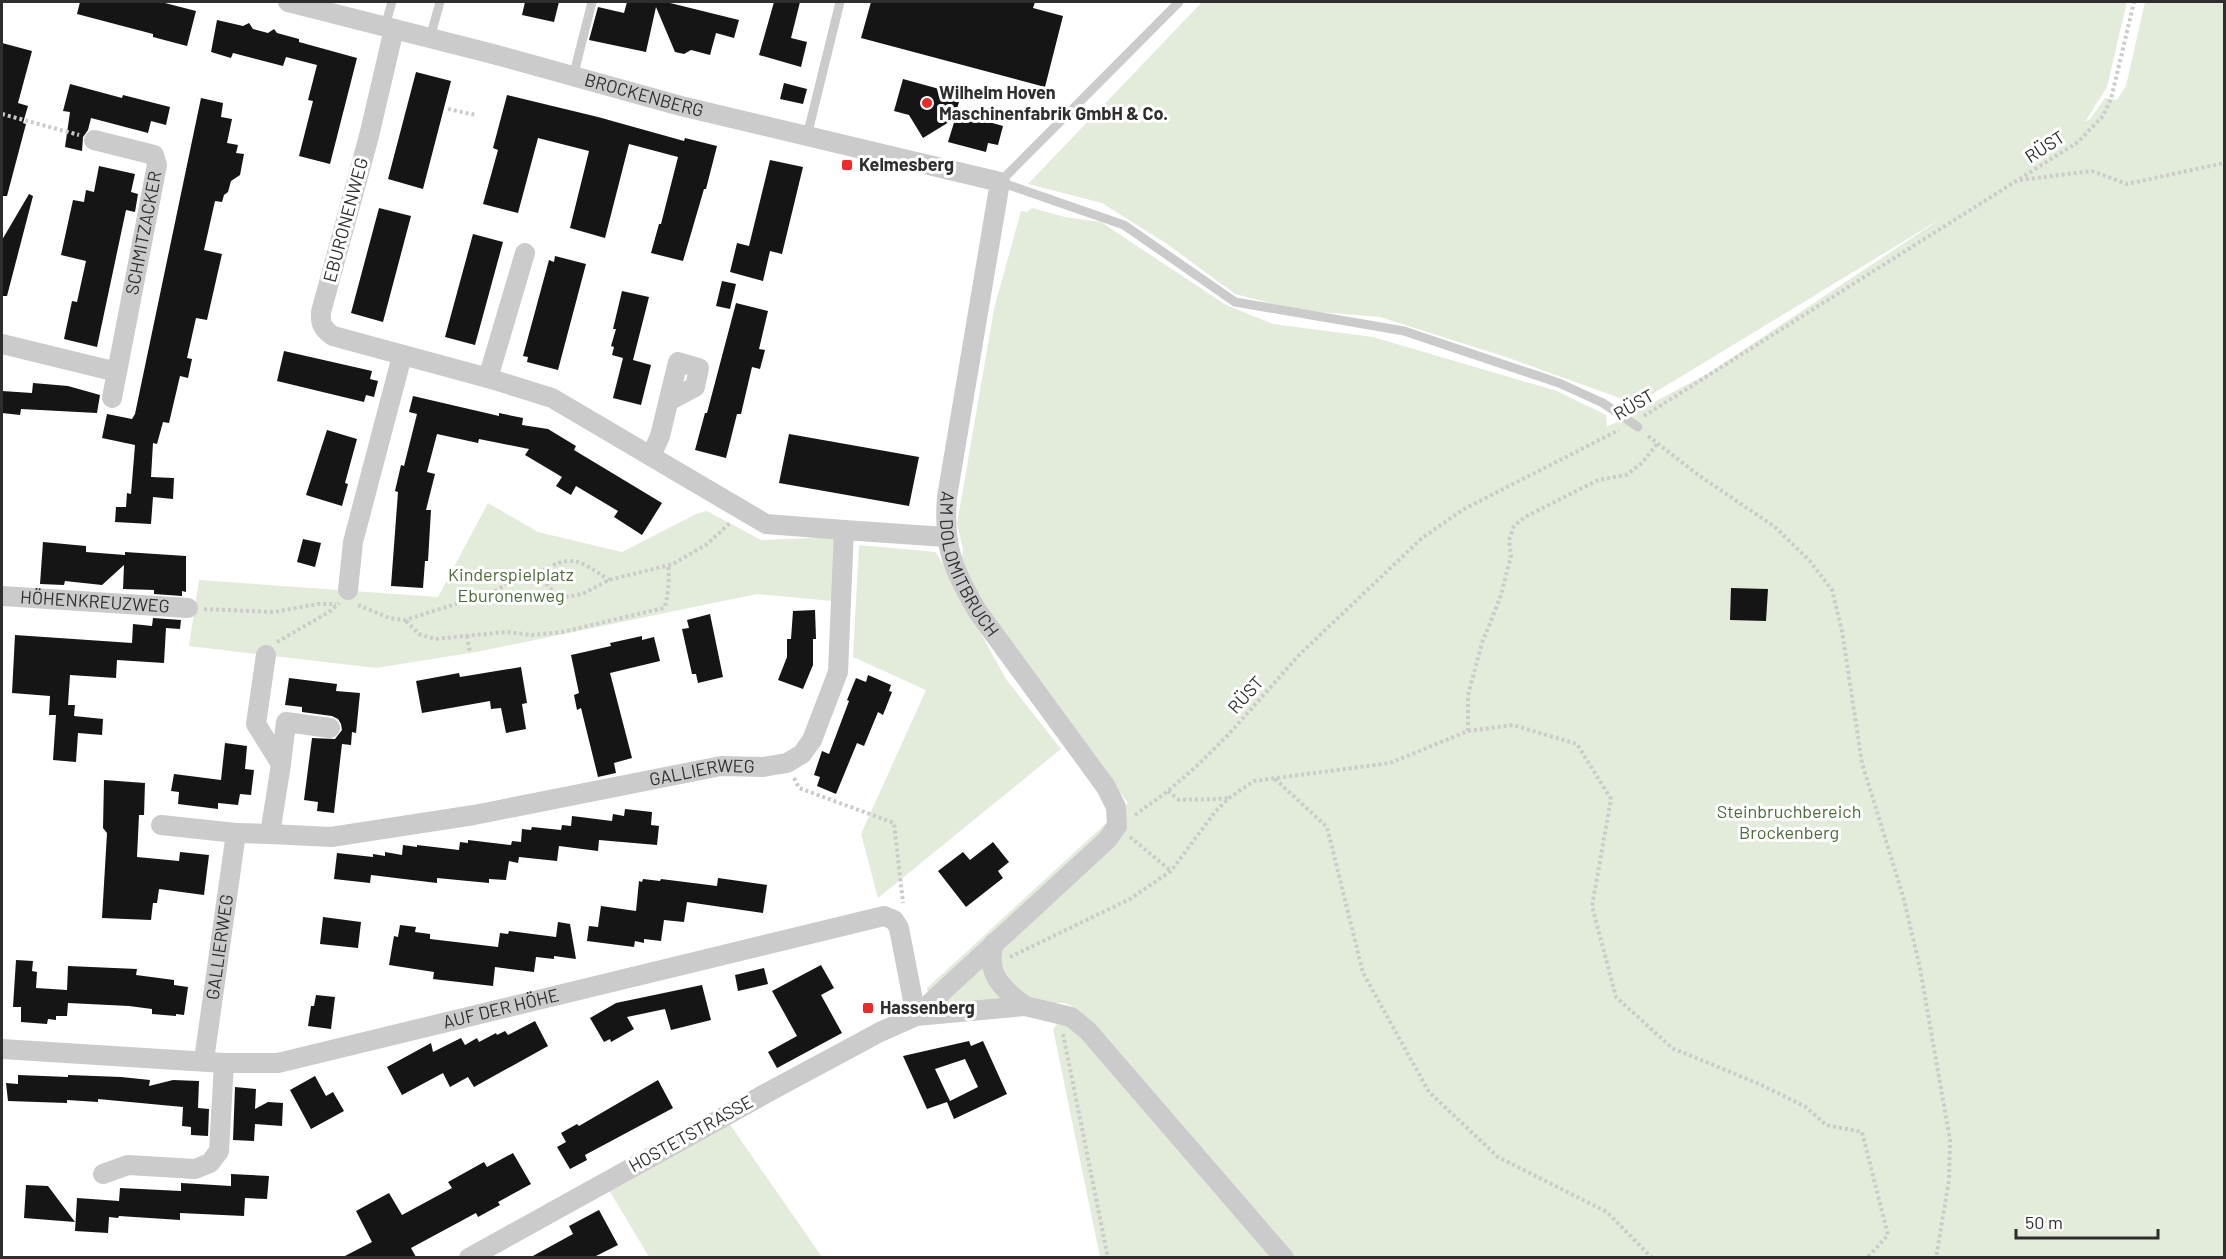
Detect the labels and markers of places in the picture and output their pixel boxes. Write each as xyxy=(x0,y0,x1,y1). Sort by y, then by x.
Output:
place label: Wilhelm Hoven Maschinenfabrik GmbH & Co. xyxy=(939,81,1168,124)
marker: Wilhelm Hoven Maschinenfabrik GmbH & Co. xyxy=(920,96,934,110)
place label: Kelmesberg xyxy=(859,153,954,175)
marker: Kelmesberg xyxy=(840,158,854,172)
place label: Hassenberg xyxy=(880,996,975,1018)
marker: Hassenberg xyxy=(861,1001,875,1015)

